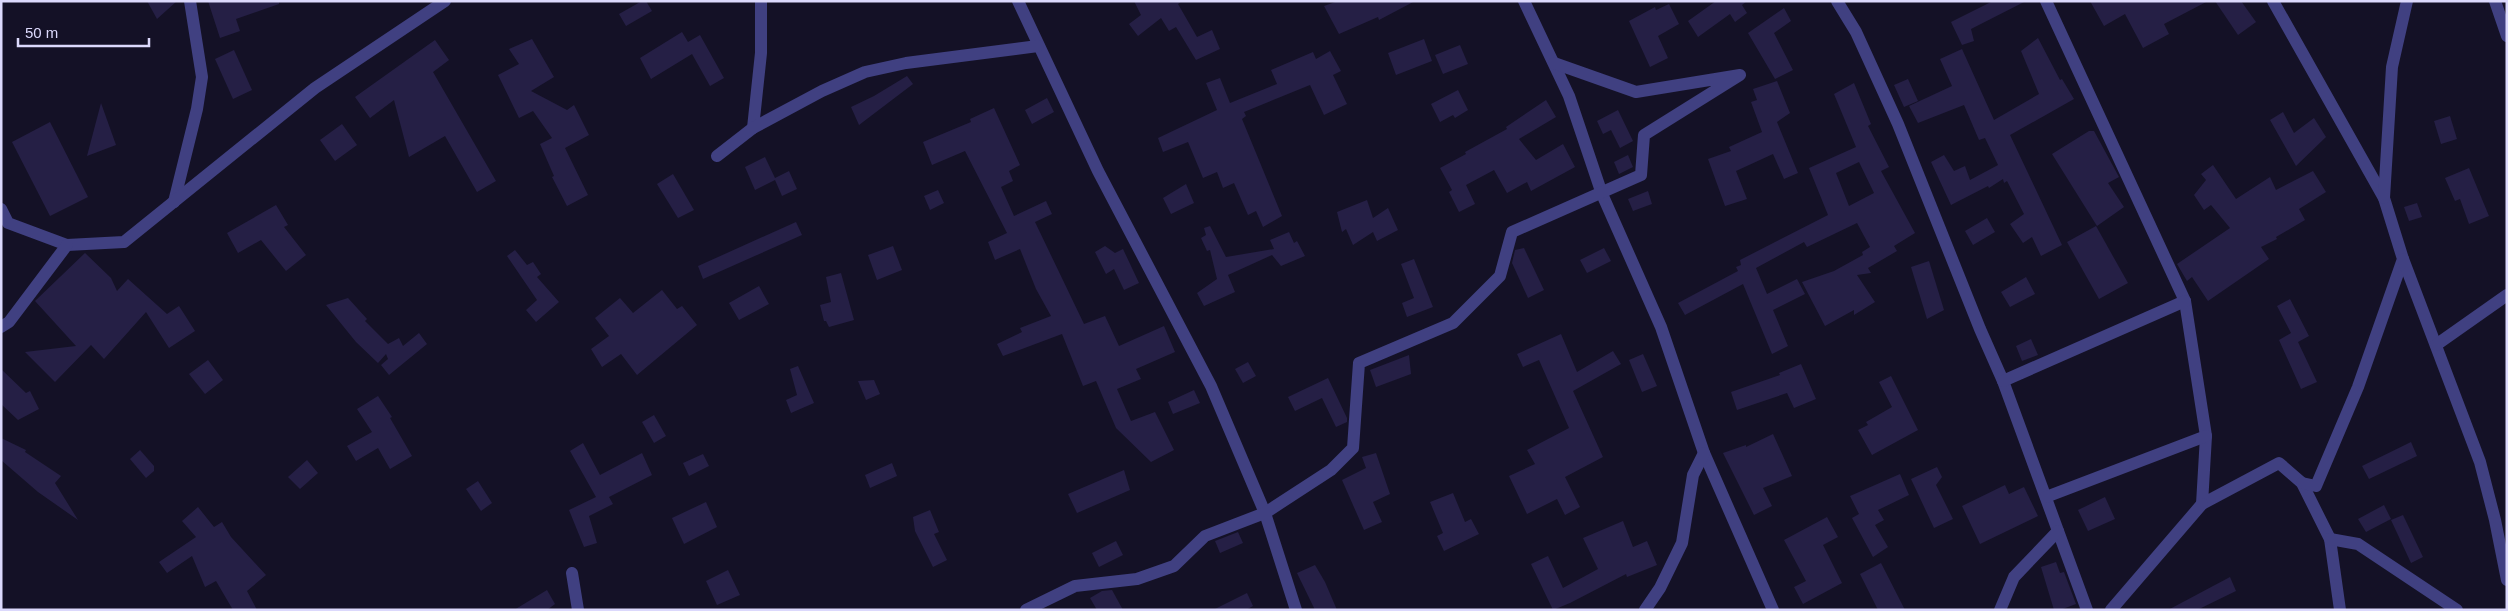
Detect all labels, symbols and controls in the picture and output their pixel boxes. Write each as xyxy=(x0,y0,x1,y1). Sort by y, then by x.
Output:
scale bar xyxy=(18,15,149,47)
text: 50 m xyxy=(25,24,58,41)

